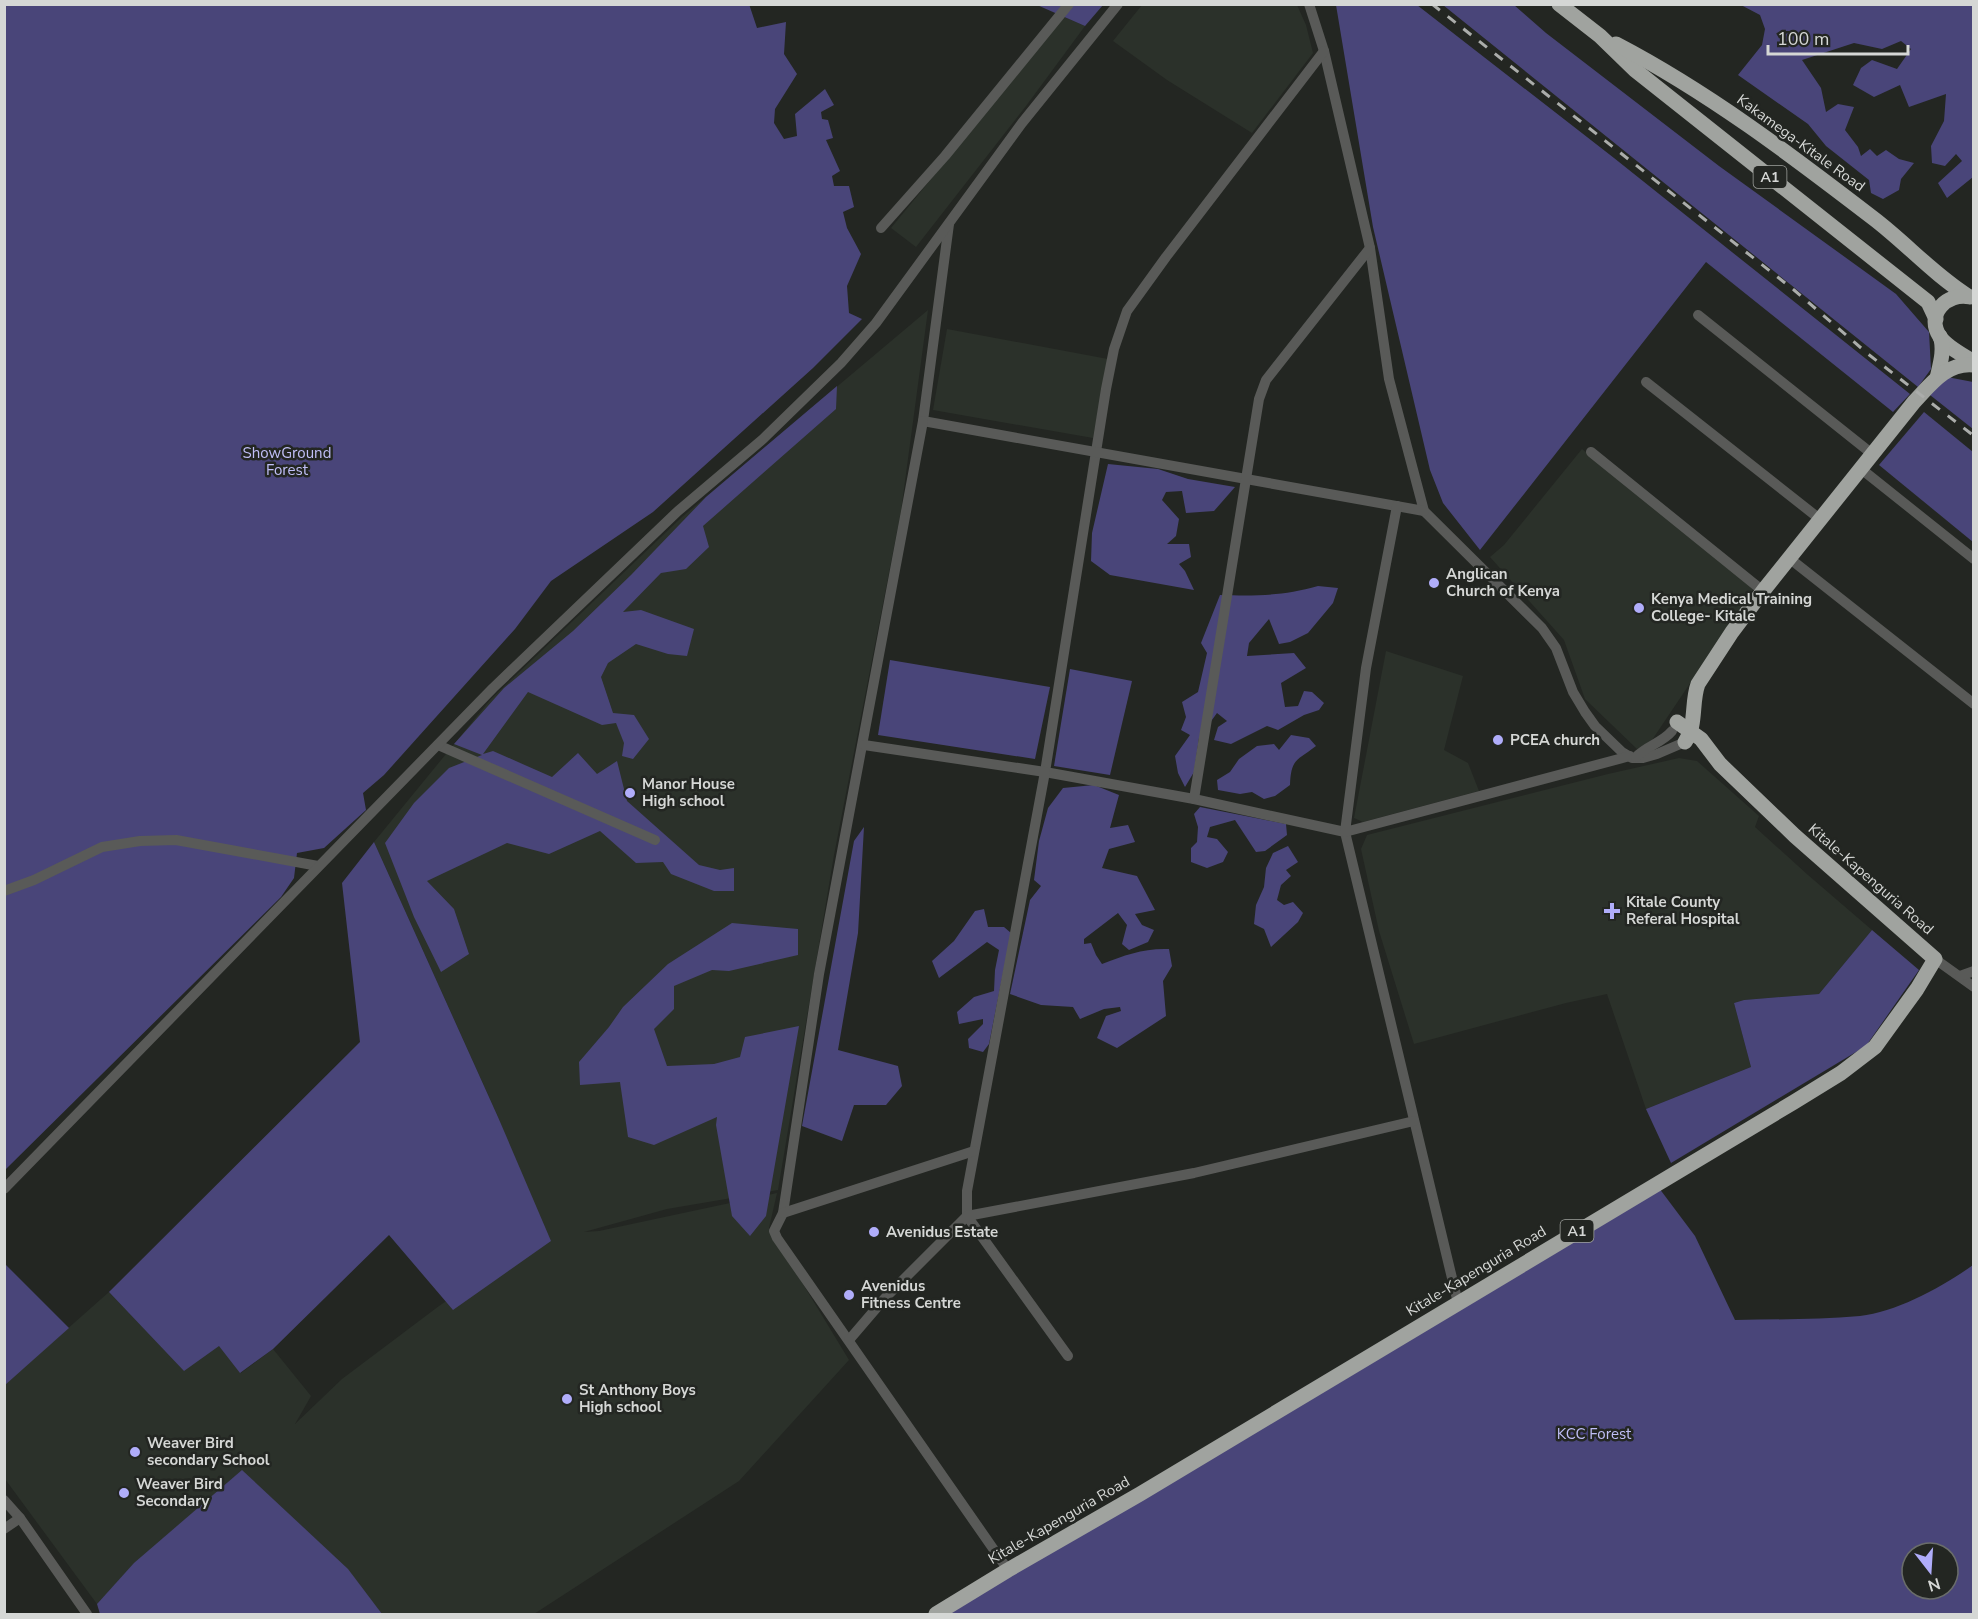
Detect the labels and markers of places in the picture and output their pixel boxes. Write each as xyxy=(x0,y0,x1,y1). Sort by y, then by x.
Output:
place label: Anglican Church of Kenya xyxy=(1446,564,1560,601)
marker: Anglican Church of Kenya xyxy=(1427,576,1441,590)
place label: Kenya Medical Training College- Kitale xyxy=(1651,589,1812,626)
marker: Kenya Medical Training College- Kitale xyxy=(1632,601,1646,615)
place label: PCEA church xyxy=(1510,730,1600,750)
marker: PCEA church xyxy=(1491,733,1505,747)
place label: Manor House High school xyxy=(642,774,735,811)
marker: Manor House High school xyxy=(623,786,637,800)
place label: Kitale County Referal Hospital xyxy=(1626,892,1740,929)
marker: Kitale County Referal Hospital xyxy=(1603,902,1621,920)
place label: Avenidus Estate xyxy=(886,1222,998,1242)
marker: Avenidus Estate xyxy=(867,1225,881,1239)
place label: Avenidus Fitness Centre xyxy=(861,1276,961,1313)
marker: Avenidus Fitness Centre xyxy=(842,1288,856,1302)
place label: St Anthony Boys High school xyxy=(579,1380,696,1417)
marker: St Anthony Boys High school xyxy=(560,1392,574,1406)
place label: Weaver Bird secondary School xyxy=(147,1433,270,1470)
marker: Weaver Bird secondary School xyxy=(128,1445,142,1459)
place label: Weaver Bird Secondary xyxy=(136,1474,223,1511)
marker: Weaver Bird Secondary xyxy=(117,1486,131,1500)

